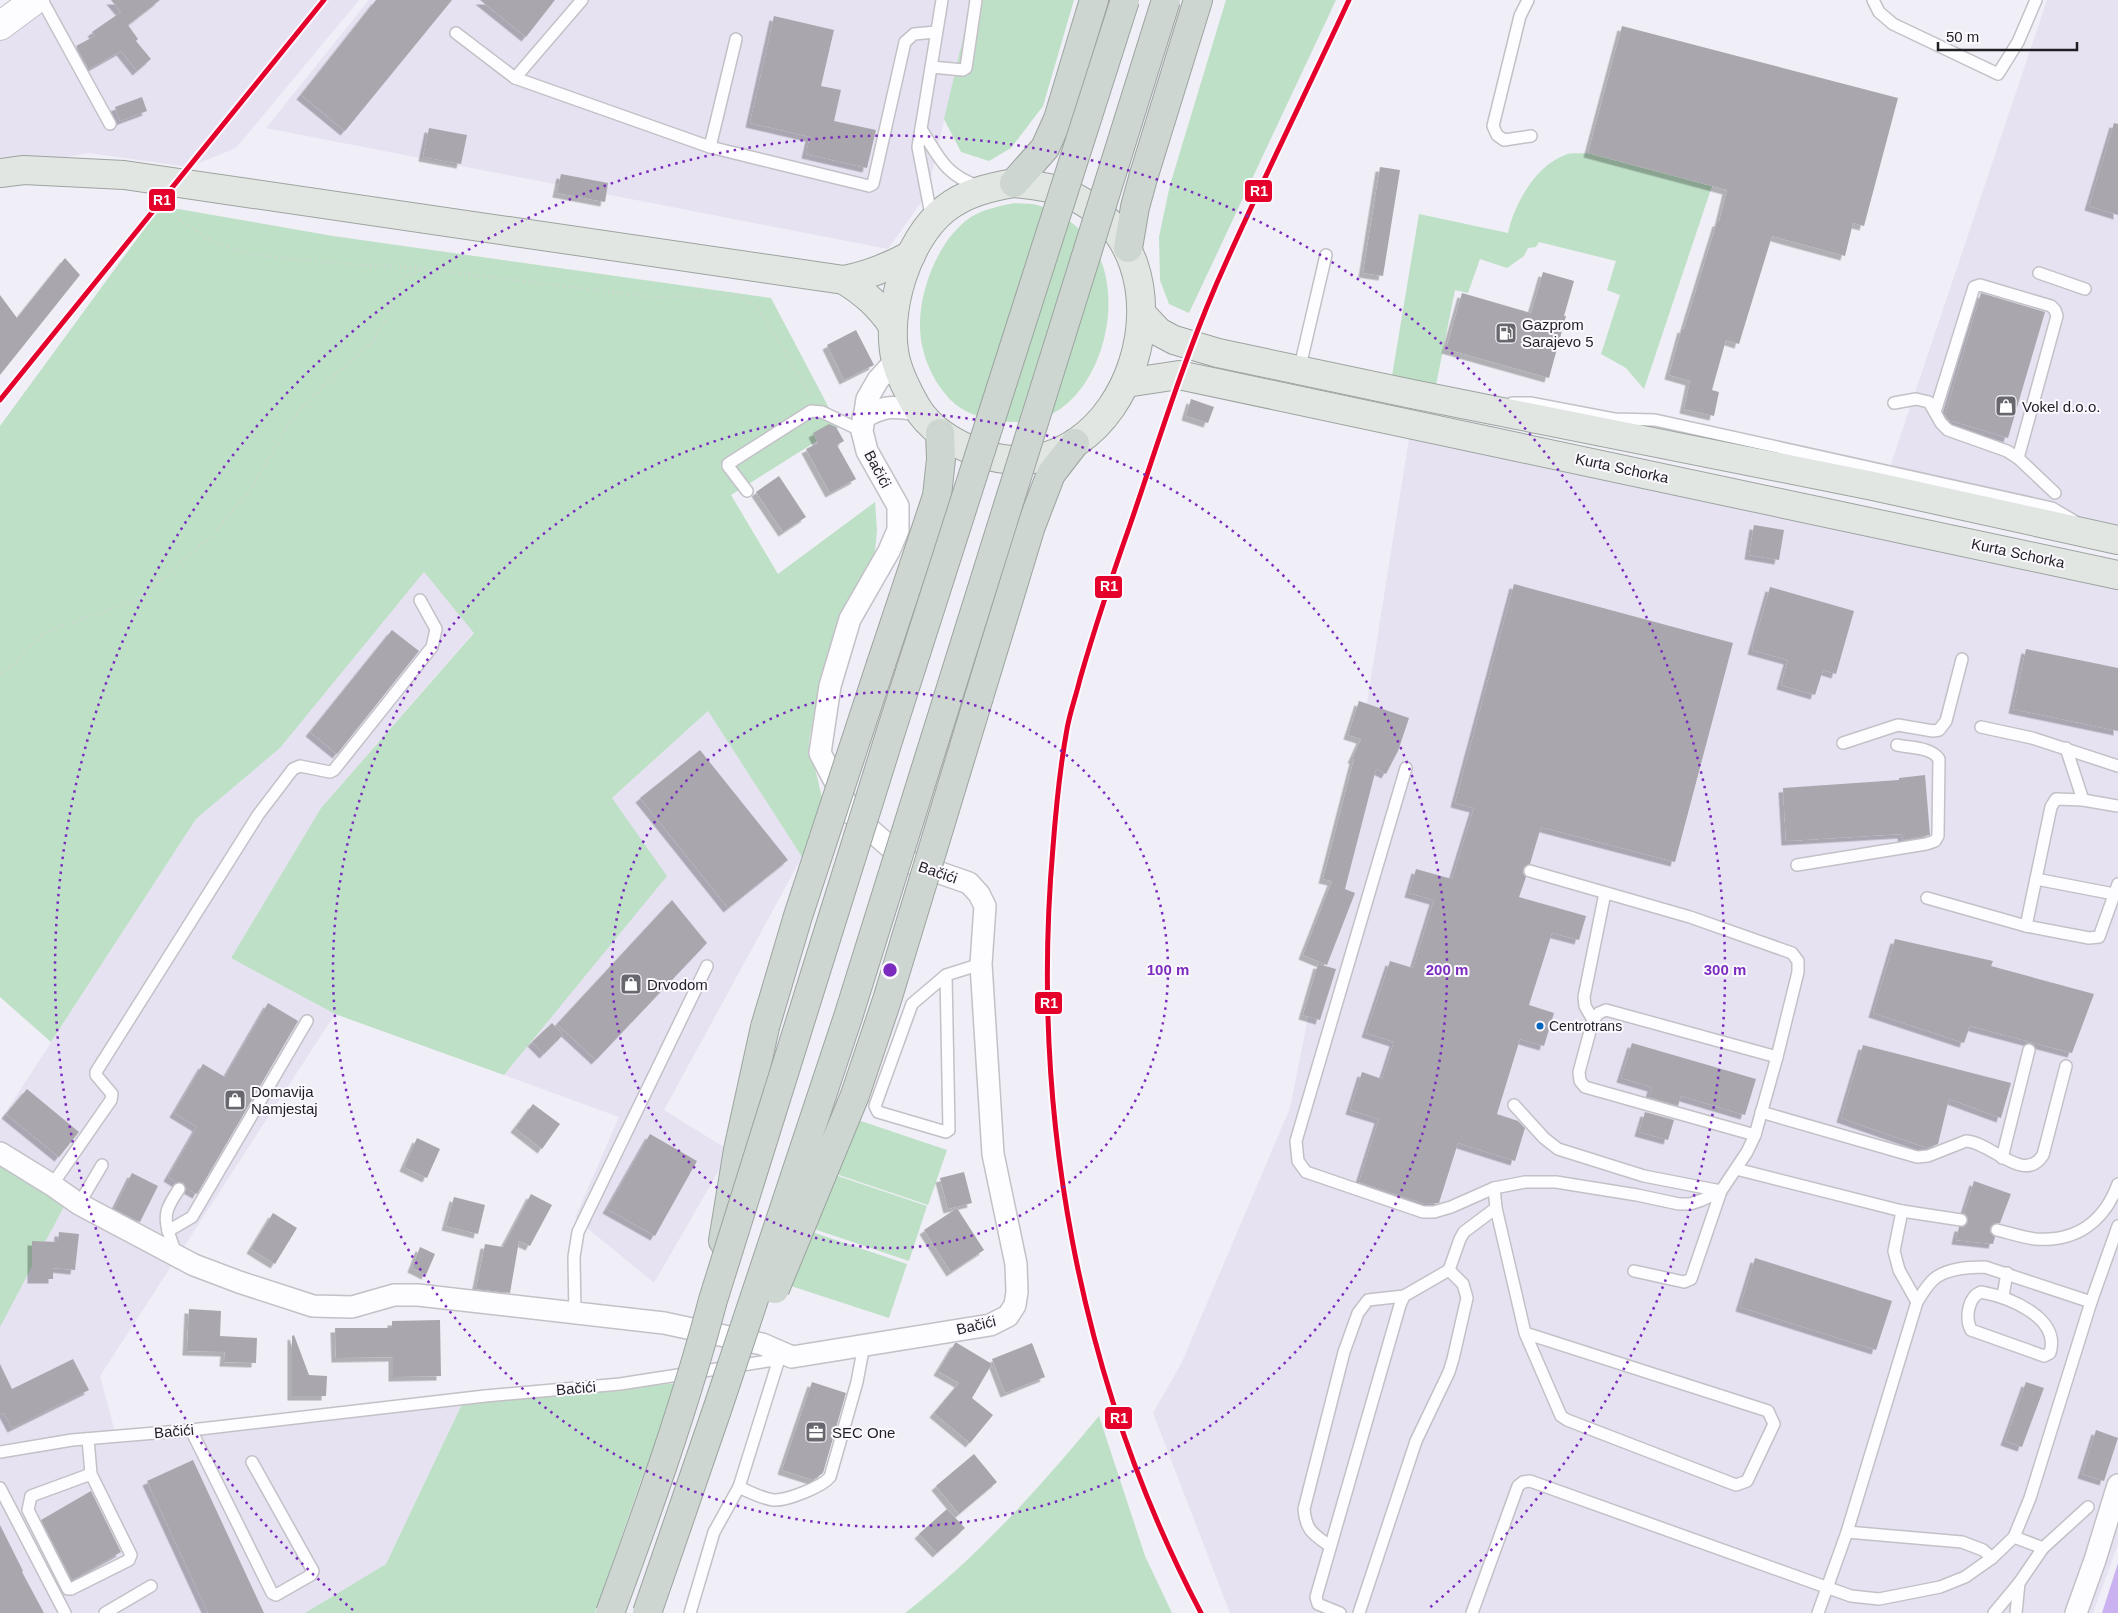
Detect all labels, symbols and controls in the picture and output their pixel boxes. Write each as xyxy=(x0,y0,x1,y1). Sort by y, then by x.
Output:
scale bar xyxy=(1938,20,2077,52)
text: 50 m xyxy=(1946,28,1979,45)
line badge: R1 xyxy=(1244,179,1273,203)
text: R1 xyxy=(1250,183,1268,199)
line badge: R1 xyxy=(148,188,176,212)
text: R1 xyxy=(153,192,171,208)
place label: Gazprom Sarajevo 5 xyxy=(1522,316,1594,350)
fuel station icon: Gazprom Sarajevo 5 xyxy=(1494,321,1518,345)
shop icon: Vokel d.o.o. xyxy=(1994,394,2018,418)
place label: Vokel d.o.o. xyxy=(2022,398,2100,415)
street label: Bačići xyxy=(861,447,895,491)
street label: Kurta Schorka xyxy=(1574,450,1671,486)
street label: Kurta Schorka xyxy=(1970,535,2067,571)
line badge: R1 xyxy=(1094,575,1123,599)
text: R1 xyxy=(1100,578,1118,594)
street label: Bačići xyxy=(916,857,960,887)
centre of rings xyxy=(881,961,899,979)
text: 100 m xyxy=(1147,961,1189,978)
text: 200 m xyxy=(1426,961,1468,978)
text: 300 m xyxy=(1704,961,1746,978)
shop icon: Drvodom xyxy=(619,972,643,996)
place label: Drvodom xyxy=(647,976,708,993)
line badge: R1 xyxy=(1034,991,1063,1015)
text: R1 xyxy=(1040,995,1058,1011)
place label: Centrotrans xyxy=(1549,1018,1622,1034)
marker: Centrotrans xyxy=(1535,1021,1545,1031)
place label: Domavija Namjestaj xyxy=(251,1083,318,1117)
shop icon: Domavija Namjestaj xyxy=(223,1088,247,1112)
street label: Bačići xyxy=(955,1312,997,1338)
street label: Bačići xyxy=(555,1378,597,1398)
line badge: R1 xyxy=(1104,1406,1133,1430)
text: R1 xyxy=(1110,1410,1128,1426)
office icon: SEC One xyxy=(804,1420,828,1444)
street label: Bačići xyxy=(153,1421,195,1441)
place label: SEC One xyxy=(832,1424,895,1441)

